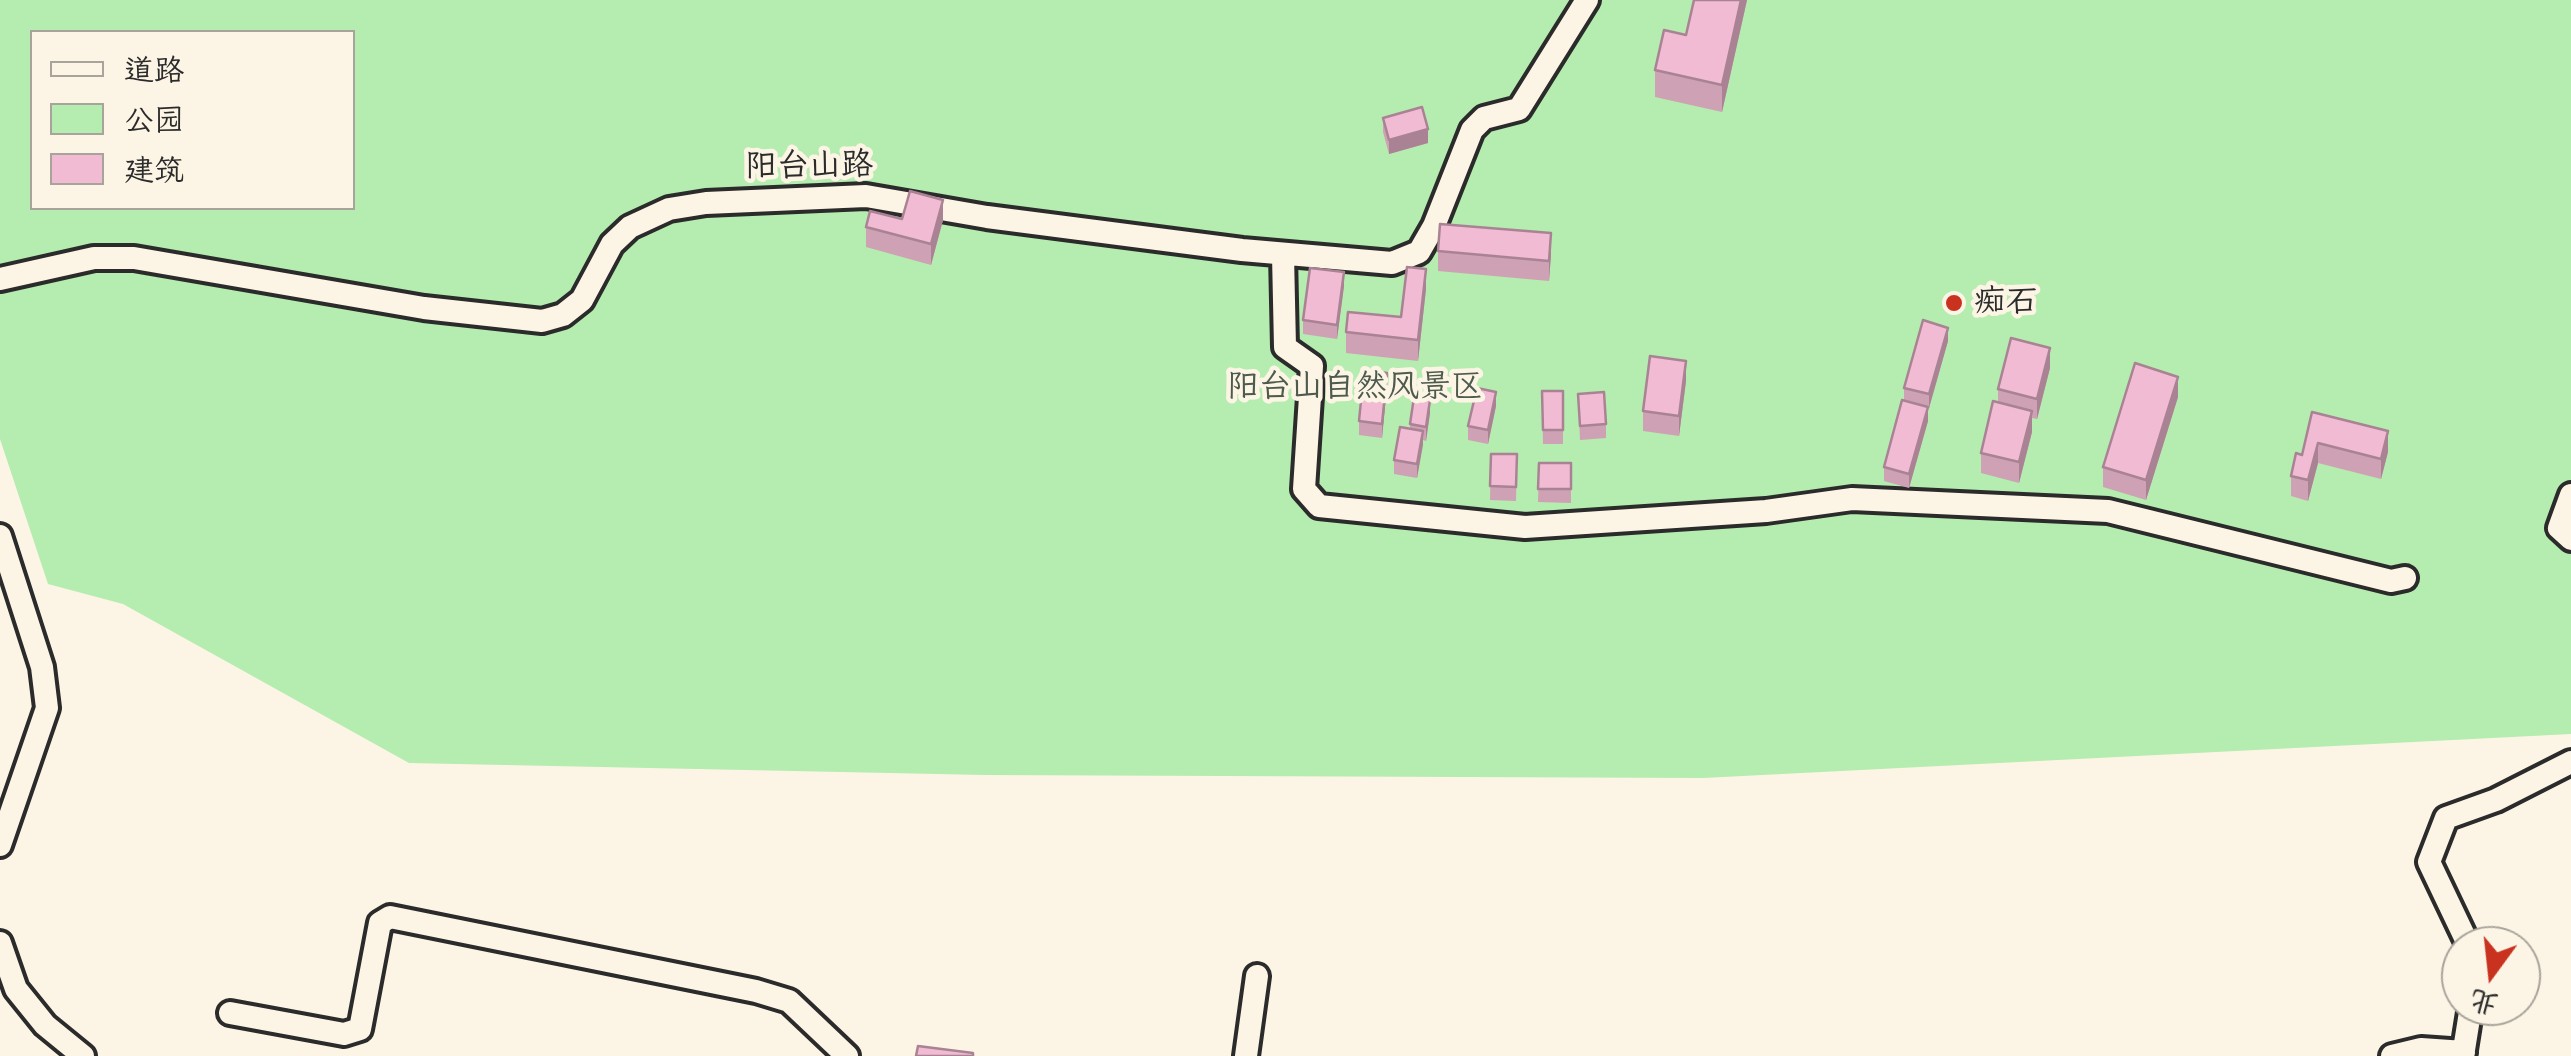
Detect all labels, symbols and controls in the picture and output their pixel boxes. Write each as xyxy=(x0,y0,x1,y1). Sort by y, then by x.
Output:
legend xyxy=(30,30,355,210)
text: 道路 xyxy=(124,51,184,88)
text: 公园 xyxy=(124,101,184,138)
street label: 阳台山路 xyxy=(745,147,873,187)
text: 建筑 xyxy=(124,151,184,188)
place label: 痴石 xyxy=(1974,284,2038,322)
marker: 痴石 xyxy=(1943,292,1965,314)
park label: 阳台山自然风景区 xyxy=(1227,369,1483,407)
north arrow xyxy=(2441,926,2541,1026)
text: 北 xyxy=(2466,983,2502,1023)

